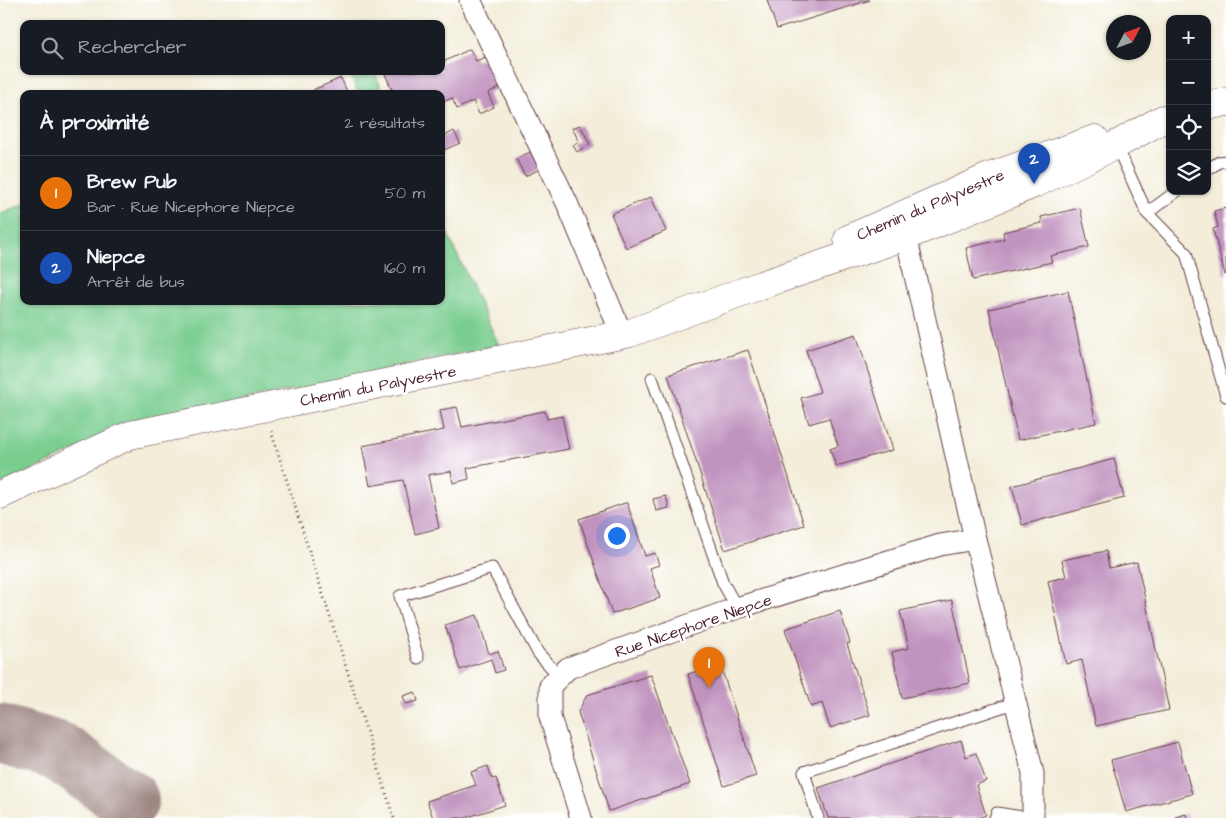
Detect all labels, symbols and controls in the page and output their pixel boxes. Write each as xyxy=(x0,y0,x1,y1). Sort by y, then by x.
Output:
north arrow xyxy=(1106,15,1151,60)
map controls xyxy=(1166,15,1211,195)
button: + xyxy=(1166,15,1211,60)
search box xyxy=(20,20,445,75)
icon: search xyxy=(38,34,66,62)
text: Rechercher xyxy=(78,34,186,61)
button: − xyxy=(1166,60,1211,105)
button: locate xyxy=(1166,105,1211,150)
text: À proximité xyxy=(40,108,149,137)
text: 2 résultats xyxy=(344,112,425,134)
pin: 2 xyxy=(1018,143,1050,184)
button: layers xyxy=(1166,150,1211,195)
street label: Chemin du Palyvestre xyxy=(853,164,1008,247)
text: Brew Pub xyxy=(87,169,177,196)
text: 1 xyxy=(55,182,57,204)
text: 50 m xyxy=(385,182,425,204)
text: Bar · Rue Nicephore Niepce xyxy=(87,196,295,218)
text: Niepce xyxy=(87,244,145,271)
text: 2 xyxy=(51,257,61,279)
text: 160 m xyxy=(384,257,425,279)
text: Arrêt de bus xyxy=(87,271,185,293)
street label: Chemin du Palyvestre xyxy=(298,360,459,413)
your location xyxy=(604,523,630,549)
street label: Rue Nicephore Niepce xyxy=(612,589,775,663)
pin: 1 xyxy=(693,647,725,688)

